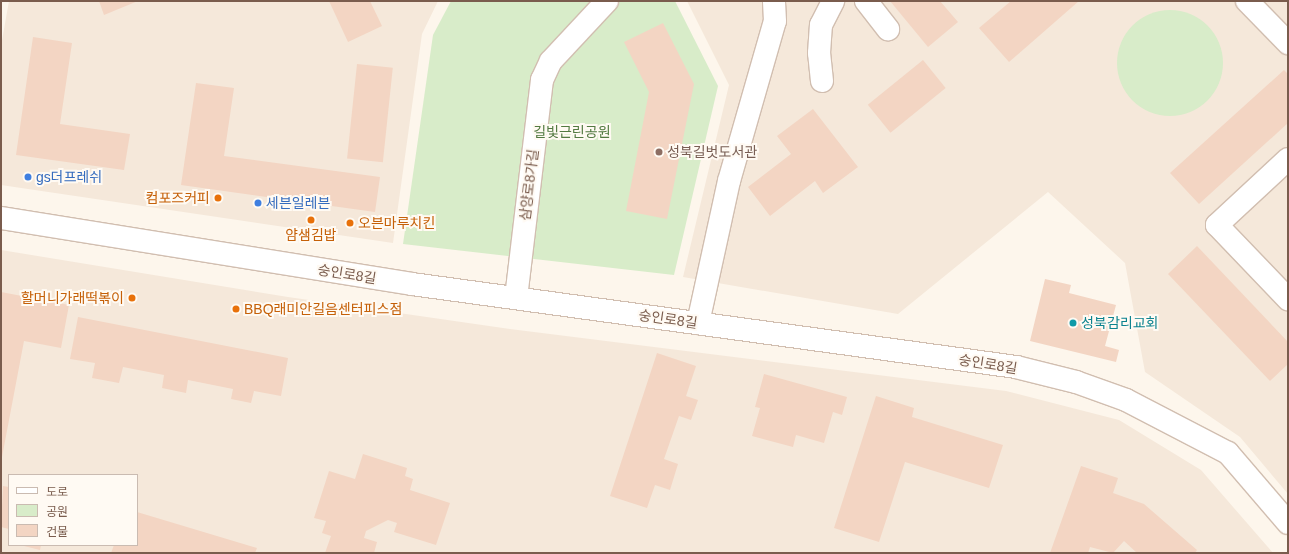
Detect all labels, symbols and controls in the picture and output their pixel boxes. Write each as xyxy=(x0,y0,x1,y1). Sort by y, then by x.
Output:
park label: 길빛근린공원 xyxy=(533,124,611,140)
place label: 성북길벗도서관 xyxy=(667,144,757,160)
marker: 성북길벗도서관 xyxy=(654,147,664,157)
street label: 삼양로8가길 xyxy=(516,148,542,222)
place label: gs더프레쉬 xyxy=(36,169,102,185)
marker: gs더프레쉬 xyxy=(23,172,33,182)
place label: 컴포즈커피 xyxy=(146,190,210,206)
marker: 컴포즈커피 xyxy=(213,193,223,203)
place label: 세븐일레븐 xyxy=(266,195,330,211)
marker: 세븐일레븐 xyxy=(253,198,263,208)
marker: 얌샘김밥 xyxy=(306,215,316,225)
place label: 오븐마루치킨 xyxy=(358,215,435,231)
marker: 오븐마루치킨 xyxy=(345,218,355,228)
place label: 얌샘김밥 xyxy=(285,227,337,243)
street label: 숭인로8길 xyxy=(316,261,378,287)
place label: 할머니가래떡볶이 xyxy=(21,290,124,306)
marker: 할머니가래떡볶이 xyxy=(127,293,137,303)
place label: BBQ래미안길음센터피스점 xyxy=(244,301,402,317)
marker: BBQ래미안길음센터피스점 xyxy=(231,304,241,314)
street label: 숭인로8길 xyxy=(637,307,699,331)
place label: 성북감리교회 xyxy=(1081,315,1158,331)
marker: 성북감리교회 xyxy=(1068,318,1078,328)
street label: 숭인로8길 xyxy=(957,351,1019,377)
legend xyxy=(8,474,138,546)
text: 도로 xyxy=(46,485,68,499)
text: 공원 xyxy=(46,505,68,519)
text: 건물 xyxy=(46,525,68,539)

